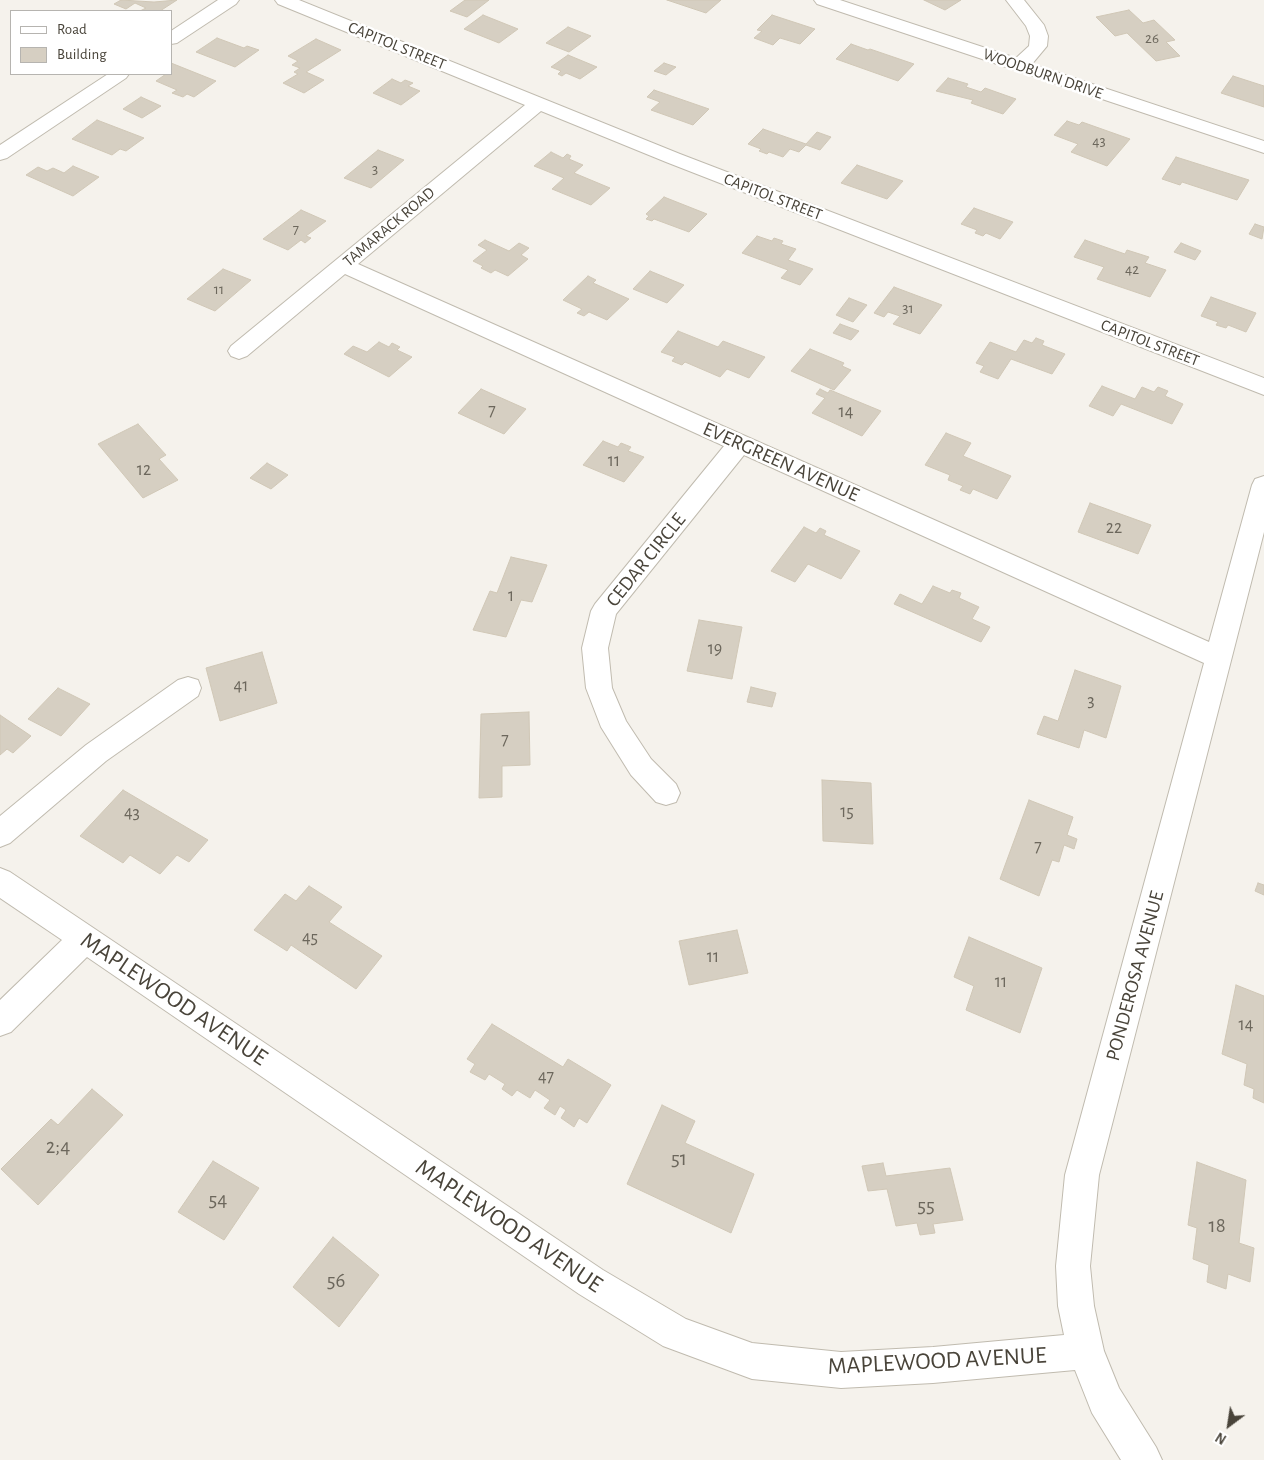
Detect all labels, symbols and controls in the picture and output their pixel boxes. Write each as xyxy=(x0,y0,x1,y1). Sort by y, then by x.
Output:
legend xyxy=(10,10,172,75)
street label: CAPITOL STREET xyxy=(345,18,449,74)
text: Road xyxy=(57,22,87,37)
house number: 26 xyxy=(1145,29,1159,47)
street label: WOODBURN DRIVE xyxy=(980,44,1106,104)
text: Building xyxy=(57,47,107,62)
house number: 43 xyxy=(1092,132,1106,150)
house number: 3 xyxy=(372,160,378,178)
street label: CAPITOL STREET xyxy=(721,169,825,225)
street label: TAMARACK ROAD xyxy=(339,183,439,271)
house number: 7 xyxy=(293,220,299,238)
house number: 42 xyxy=(1125,260,1139,278)
house number: 11 xyxy=(214,280,224,298)
house number: 31 xyxy=(902,299,914,317)
street label: CAPITOL STREET xyxy=(1098,315,1202,371)
house number: 7 xyxy=(488,400,496,422)
house number: 14 xyxy=(839,401,853,423)
street label: EVERGREEN AVENUE xyxy=(699,417,863,507)
house number: 11 xyxy=(608,450,620,472)
house number: 12 xyxy=(137,459,151,481)
street label: CEDAR CIRCLE xyxy=(601,508,691,612)
house number: 22 xyxy=(1106,517,1122,539)
house number: 1 xyxy=(508,585,514,607)
house number: 19 xyxy=(708,638,722,660)
house number: 41 xyxy=(234,675,248,697)
house number: 3 xyxy=(1087,690,1095,712)
house number: 7 xyxy=(501,729,509,751)
house number: 15 xyxy=(840,801,854,823)
house number: 43 xyxy=(124,802,140,824)
house number: 7 xyxy=(1034,836,1042,858)
street label: PONDEROSA AVENUE xyxy=(1101,888,1169,1064)
street label: MAPLEWOOD AVENUE xyxy=(75,926,273,1072)
house number: 45 xyxy=(302,927,318,949)
house number: 11 xyxy=(707,946,719,968)
house number: 11 xyxy=(995,971,1007,993)
house number: 14 xyxy=(1239,1014,1253,1036)
house number: 47 xyxy=(538,1066,554,1088)
house number: 2;4 xyxy=(46,1134,70,1160)
house number: 51 xyxy=(671,1146,687,1172)
street label: MAPLEWOOD AVENUE xyxy=(410,1153,608,1299)
house number: 54 xyxy=(209,1187,227,1213)
house number: 55 xyxy=(917,1193,935,1219)
house number: 18 xyxy=(1208,1213,1226,1239)
house number: 56 xyxy=(327,1268,345,1294)
street label: MAPLEWOOD AVENUE xyxy=(827,1341,1047,1381)
north arrow xyxy=(1204,1400,1254,1450)
text: N xyxy=(1214,1429,1229,1446)

